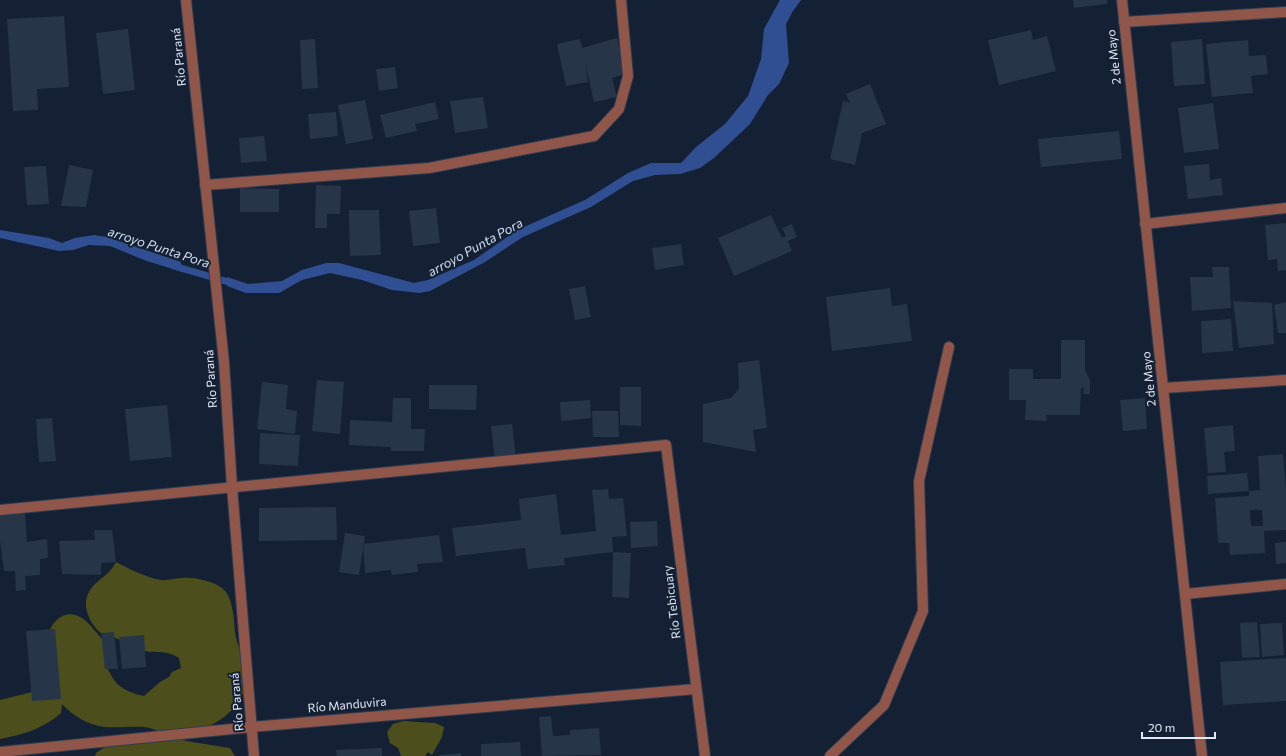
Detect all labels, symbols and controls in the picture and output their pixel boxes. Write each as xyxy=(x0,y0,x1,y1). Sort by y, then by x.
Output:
street label: Río Paraná xyxy=(168,27,188,87)
street label: 2 de Mayo xyxy=(1103,29,1123,85)
water label: arroyo Punta Pora xyxy=(425,214,525,280)
water label: arroyo Punta Pora xyxy=(106,223,212,271)
street label: Río Paraná xyxy=(201,349,219,409)
street label: 2 de Mayo xyxy=(1138,351,1158,407)
street label: Río Tebicuary xyxy=(660,565,682,640)
street label: Río Paraná xyxy=(226,672,246,732)
street label: Río Manduvira xyxy=(307,694,387,714)
scale bar xyxy=(1142,714,1215,740)
text: 20 m xyxy=(1148,720,1175,734)

